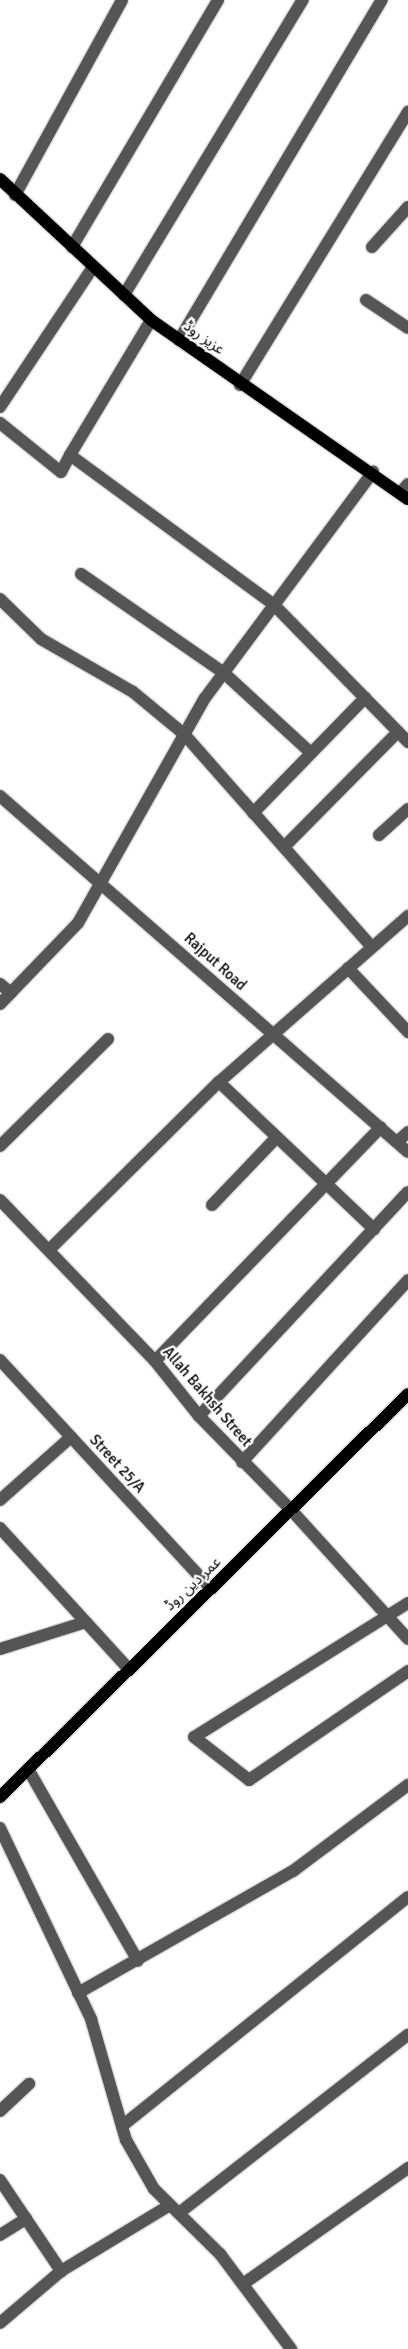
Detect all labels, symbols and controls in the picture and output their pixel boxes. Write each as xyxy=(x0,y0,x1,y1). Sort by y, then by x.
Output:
street label: عزیز روڈ xyxy=(180,317,228,359)
street label: Rajput Road xyxy=(180,929,250,995)
street label: Allah Bakhsh Street xyxy=(159,1343,255,1451)
street label: Street 25/A xyxy=(86,1431,148,1497)
street label: عمر دین روڈ xyxy=(161,1553,225,1615)

